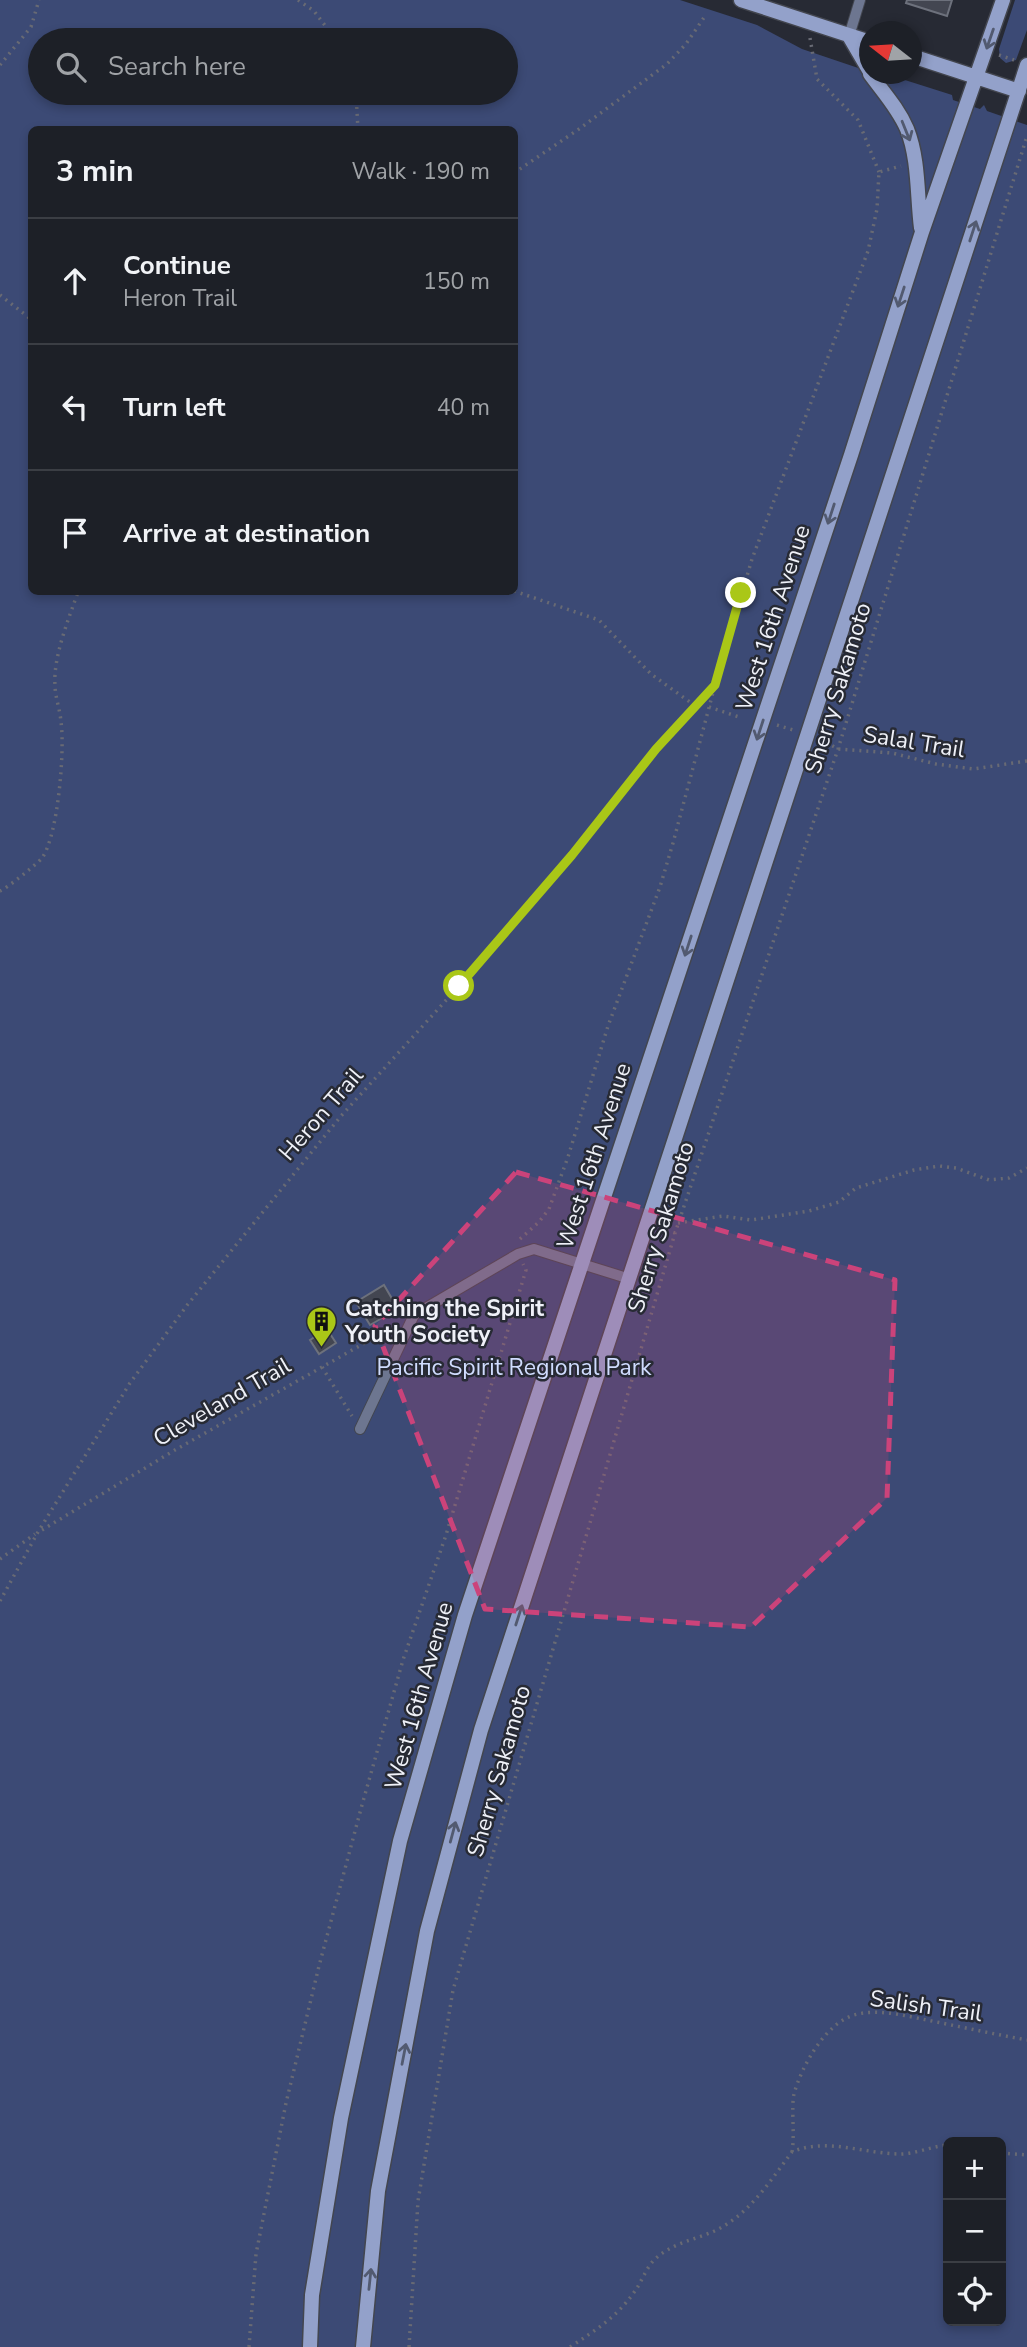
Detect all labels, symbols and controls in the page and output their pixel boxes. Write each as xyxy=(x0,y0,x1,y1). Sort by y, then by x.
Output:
north arrow xyxy=(859,21,922,84)
one-way arrow xyxy=(983,27,995,49)
search box xyxy=(28,28,518,105)
icon: search xyxy=(52,48,90,86)
text: Search here xyxy=(108,49,246,84)
one-way arrow xyxy=(901,119,914,141)
text: 3 min xyxy=(56,151,134,192)
text: Walk · 190 m xyxy=(351,156,490,187)
one-way arrow xyxy=(967,220,980,242)
text: Continue xyxy=(123,248,231,283)
icon: ahead xyxy=(56,262,94,300)
text: 150 m xyxy=(423,266,490,297)
text: Heron Trail xyxy=(123,283,237,314)
one-way arrow xyxy=(894,286,907,308)
icon: left xyxy=(56,388,94,426)
text: Turn left xyxy=(123,390,226,425)
text: 40 m xyxy=(437,392,490,423)
one-way arrow xyxy=(824,502,837,524)
icon: arrive xyxy=(56,514,94,552)
text: Arrive at destination xyxy=(123,516,370,551)
street label: West 16th Avenue xyxy=(728,521,818,715)
route end xyxy=(725,577,756,608)
street label: Sherry Sakamoto xyxy=(797,599,879,777)
one-way arrow xyxy=(753,718,765,740)
street label: Salal Trail xyxy=(861,719,967,765)
one-way arrow xyxy=(681,934,693,956)
route start xyxy=(443,970,474,1001)
street label: West 16th Avenue xyxy=(549,1059,639,1253)
street label: Heron Trail xyxy=(272,1061,370,1167)
street label: Sherry Sakamoto xyxy=(620,1138,702,1316)
place label: Catching the Spirit Youth Society xyxy=(344,1293,544,1350)
building icon: Catching the Spirit Youth Society xyxy=(305,1304,339,1348)
street label: Cleveland Trail xyxy=(148,1350,297,1454)
park label: Pacific Spirit Regional Park xyxy=(377,1352,652,1383)
street label: West 16th Avenue xyxy=(377,1598,461,1794)
one-way arrow xyxy=(514,1604,526,1626)
street label: Sherry Sakamoto xyxy=(460,1681,538,1861)
one-way arrow xyxy=(447,1822,460,1844)
street label: Salish Trail xyxy=(868,1983,984,2029)
one-way arrow xyxy=(398,2043,411,2066)
map controls xyxy=(943,2137,1006,2326)
button: + xyxy=(943,2137,1006,2200)
button: − xyxy=(943,2200,1006,2263)
button: locate xyxy=(943,2263,1006,2326)
one-way arrow xyxy=(363,2268,376,2291)

